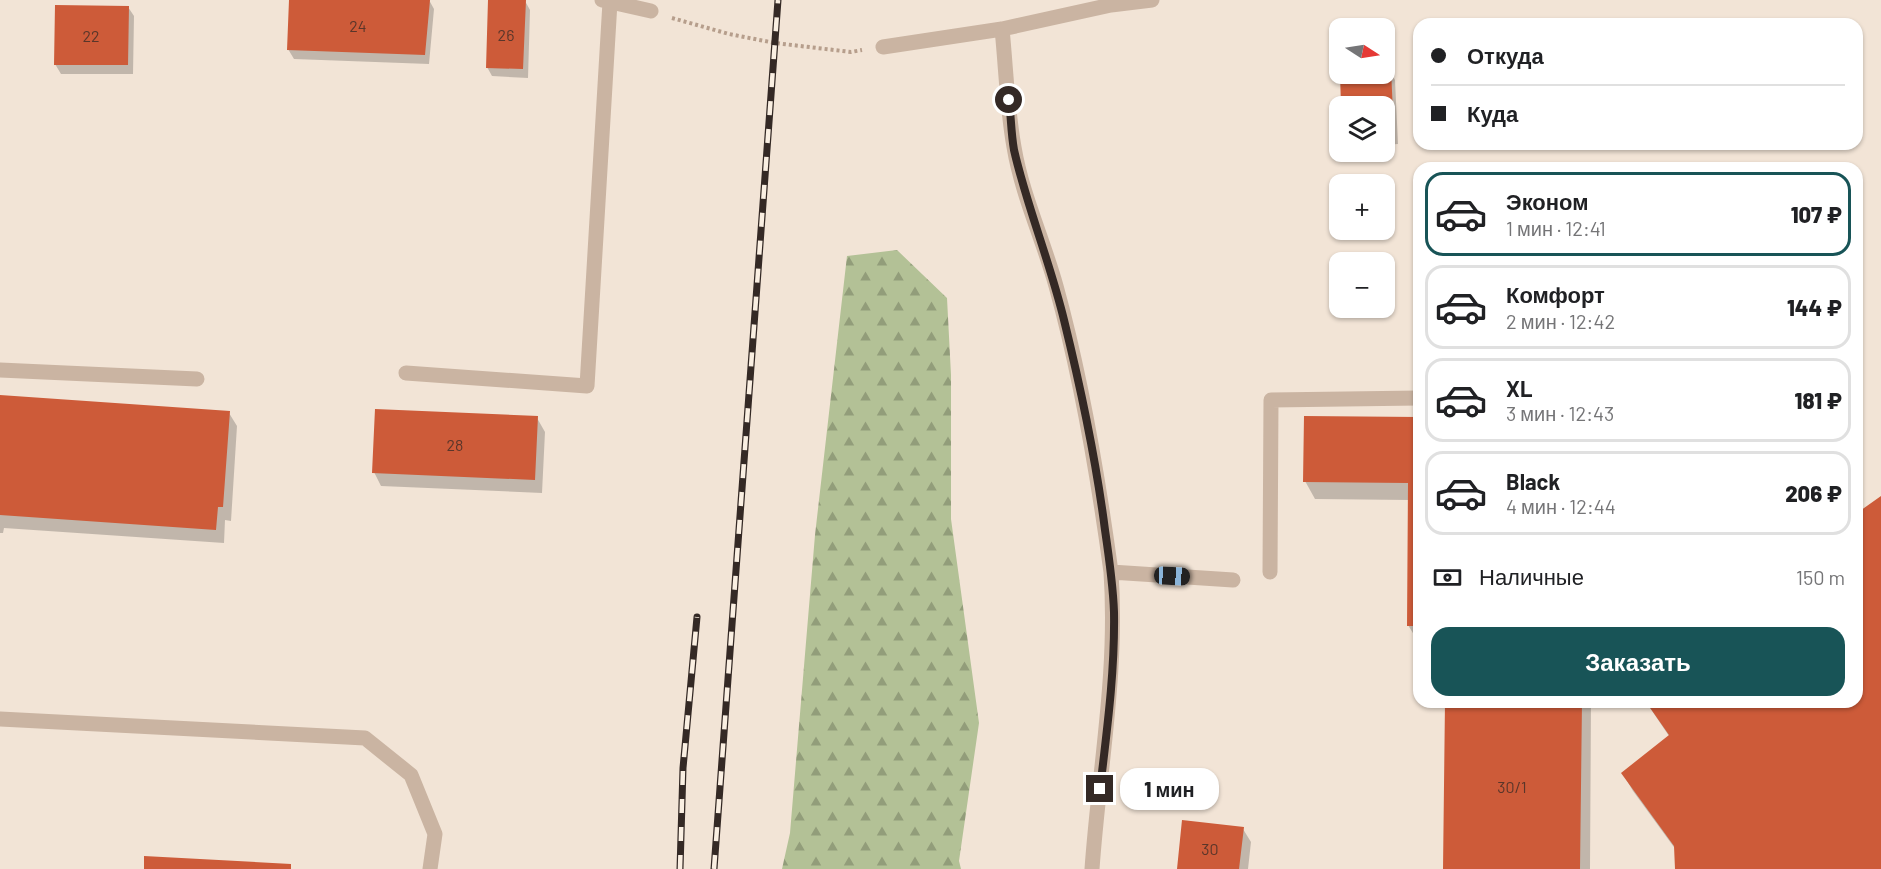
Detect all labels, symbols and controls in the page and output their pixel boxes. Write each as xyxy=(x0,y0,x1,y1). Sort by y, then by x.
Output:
house number: 24 xyxy=(349,16,367,35)
north arrow xyxy=(1329,18,1395,84)
map controls xyxy=(1329,18,1395,318)
house number: 26 xyxy=(498,25,514,44)
house number: 22 xyxy=(82,26,100,45)
text: Откуда xyxy=(1467,42,1544,68)
route start xyxy=(995,86,1022,113)
button: layers xyxy=(1329,96,1395,162)
text: Куда xyxy=(1467,100,1518,126)
button: + xyxy=(1329,174,1395,240)
icon: car xyxy=(1434,187,1488,241)
text: Эконом xyxy=(1506,188,1589,214)
text: 107 ₽ xyxy=(1791,201,1842,227)
text: 1 мин · 12:41 xyxy=(1506,216,1606,240)
button: − xyxy=(1329,252,1395,318)
icon: car xyxy=(1434,280,1488,334)
text: Комфорт xyxy=(1506,281,1605,307)
text: 144 ₽ xyxy=(1787,294,1842,320)
text: 2 мин · 12:42 xyxy=(1506,309,1615,333)
icon: car xyxy=(1434,373,1488,427)
text: XL xyxy=(1506,375,1532,401)
text: 181 ₽ xyxy=(1795,387,1842,413)
text: 3 мин · 12:43 xyxy=(1506,401,1614,425)
house number: 28 xyxy=(447,435,463,454)
icon: car xyxy=(1434,466,1488,520)
text: Black xyxy=(1506,468,1560,494)
text: 206 ₽ xyxy=(1785,480,1842,506)
text: 4 мин · 12:44 xyxy=(1506,494,1616,518)
icon: cash xyxy=(1431,561,1464,594)
text: Наличные xyxy=(1479,563,1584,589)
text: 150 m xyxy=(1796,565,1845,589)
car xyxy=(1154,566,1190,586)
button: Заказать xyxy=(1431,627,1845,696)
callout: 1 мин xyxy=(1121,768,1220,810)
route end xyxy=(1086,775,1113,802)
text: 1 мин xyxy=(1144,777,1195,801)
house number: 30/1 xyxy=(1497,777,1527,796)
house number: 30 xyxy=(1201,839,1219,858)

